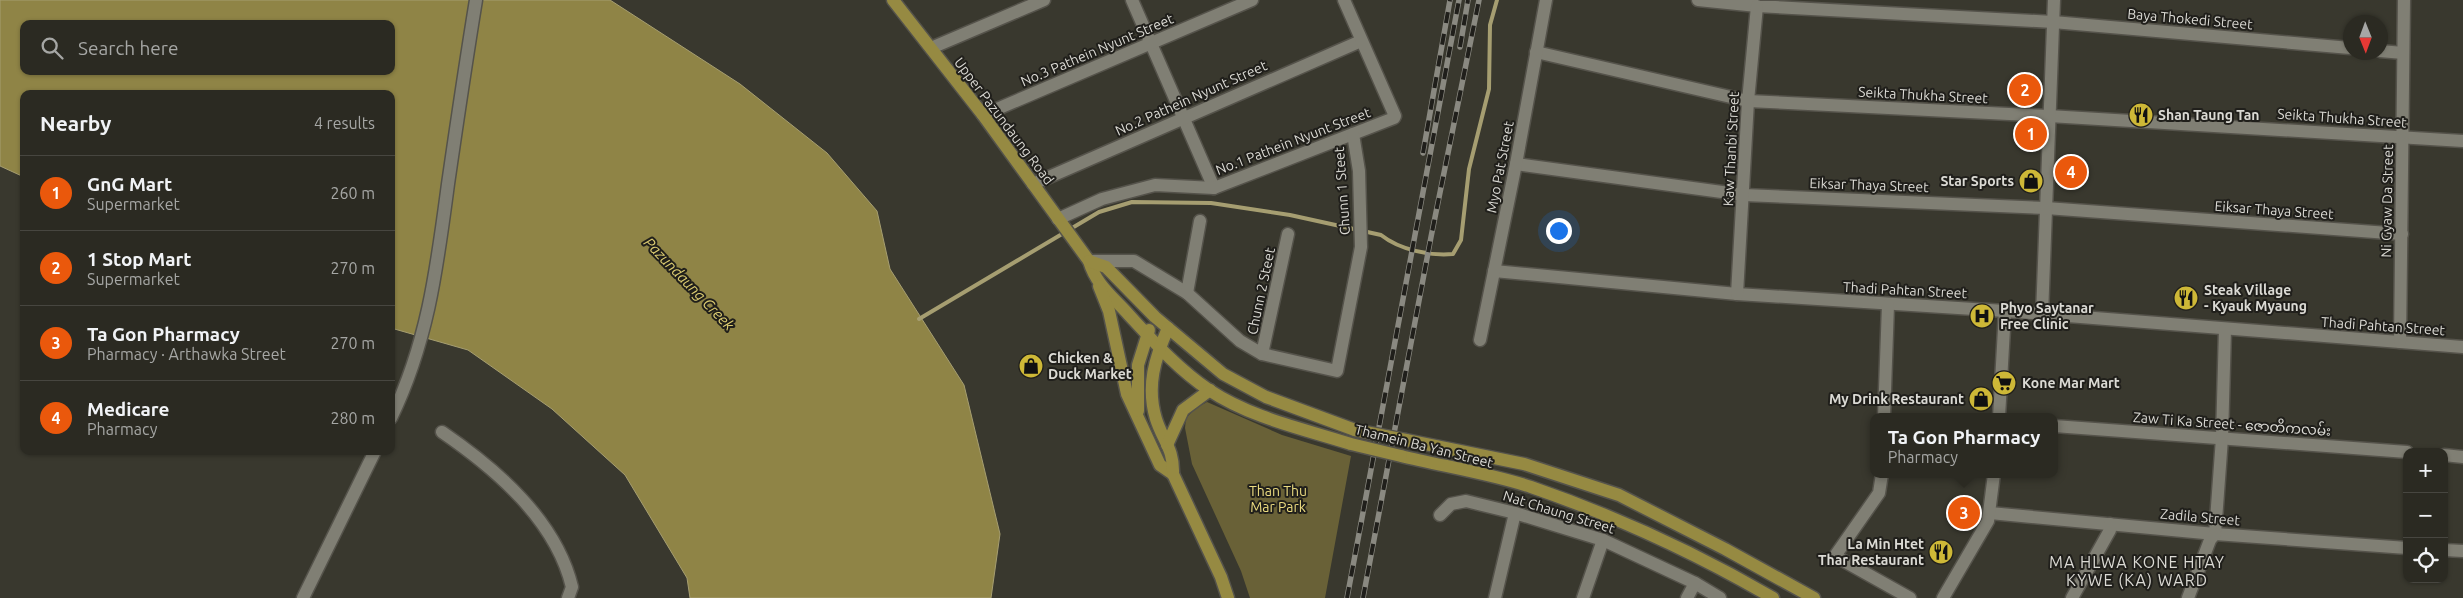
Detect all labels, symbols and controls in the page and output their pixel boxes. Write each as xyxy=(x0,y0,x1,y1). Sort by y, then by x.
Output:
street label: Baya Thokedi Street xyxy=(2127,6,2254,32)
street label: No.3 Pathein Nyunt Street xyxy=(1018,10,1176,90)
north arrow xyxy=(2343,15,2388,60)
search box xyxy=(20,20,395,75)
icon: search xyxy=(38,34,66,62)
text: Search here xyxy=(78,37,178,59)
street label: Upper Pazundaung Road xyxy=(951,54,1057,188)
street label: No.2 Pathein Nyunt Street xyxy=(1113,57,1270,139)
pin: 2 xyxy=(2009,71,2041,109)
street label: Seikta Thukha Street xyxy=(1858,84,1989,106)
street label: Kaw Thanbi Street xyxy=(1720,91,1742,207)
restaurant icon: Shan Taung Tan xyxy=(2128,102,2154,128)
street label: No.1 Pathein Nyunt Street xyxy=(1213,104,1373,178)
street label: Seikta Thukha Street xyxy=(2277,105,2408,131)
place label: Shan Taung Tan xyxy=(2158,107,2260,123)
text: Nearby xyxy=(40,111,111,135)
text: 4 results xyxy=(314,114,375,132)
pin: 1 xyxy=(2015,115,2047,153)
street label: Myo Pat Street xyxy=(1483,119,1517,214)
street label: Ni Gyaw Da Street xyxy=(2378,144,2396,258)
street label: Chunn 1 Steet xyxy=(1331,146,1353,236)
pin: 4 xyxy=(2055,153,2087,191)
shop icon: Star Sports xyxy=(2018,168,2044,194)
text: GnG Mart xyxy=(87,173,172,195)
place label: Star Sports xyxy=(1940,173,2014,189)
street label: Eiksar Thaya Street xyxy=(1809,175,1929,195)
text: 1 xyxy=(51,184,61,202)
text: 260 m xyxy=(330,184,375,202)
text: Supermarket xyxy=(87,195,180,213)
street label: Eiksar Thaya Street xyxy=(2214,198,2335,222)
your location xyxy=(1546,218,1572,244)
water label: Pazundaung Creek xyxy=(641,234,738,334)
street label: Chunn 2 Steet xyxy=(1244,246,1278,336)
text: 1 Stop Mart xyxy=(87,248,191,270)
text: 2 xyxy=(51,259,61,277)
text: 270 m xyxy=(330,259,375,277)
text: Supermarket xyxy=(87,270,180,288)
street label: Thadi Pahtan Street xyxy=(1843,279,1968,301)
place label: Steak Village - Kyauk Myaung xyxy=(2204,282,2307,314)
restaurant icon: Steak Village - Kyauk Myaung xyxy=(2173,285,2199,311)
place label: Phyo Saytanar Free Clinic xyxy=(2000,300,2094,332)
hospital icon: Phyo Saytanar Free Clinic xyxy=(1969,303,1995,329)
street label: Thadi Pahtan Street xyxy=(2321,314,2446,338)
text: Ta Gon Pharmacy xyxy=(87,323,240,345)
text: 3 xyxy=(51,334,61,352)
text: 270 m xyxy=(330,334,375,352)
text: Pharmacy · Arthawka Street xyxy=(87,345,286,363)
place label: Chicken & Duck Market xyxy=(1048,350,1132,382)
shop icon: Chicken & Duck Market xyxy=(1018,353,1044,379)
supermarket icon: Kone Mar Mart xyxy=(1991,370,2017,396)
place label: Kone Mar Mart xyxy=(2022,375,2120,391)
shop icon: My Drink Restaurant xyxy=(1968,386,1994,412)
place label: My Drink Restaurant xyxy=(1829,391,1964,407)
text: Medicare xyxy=(87,398,169,420)
street label: Zaw Ti Ka Street - ဇောတိကလမ်း xyxy=(2132,407,2332,439)
text: 4 xyxy=(51,409,61,427)
text: 280 m xyxy=(330,409,375,427)
popup xyxy=(1870,413,2058,478)
text: Pharmacy xyxy=(87,420,157,438)
street label: Thamein Ba Yan Street xyxy=(1353,421,1495,471)
text: Ta Gon Pharmacy xyxy=(1888,426,2040,448)
text: Pharmacy xyxy=(1888,448,1958,466)
map controls xyxy=(2403,448,2448,583)
button: + xyxy=(2403,448,2448,493)
park label: Than Thu Mar Park xyxy=(1249,483,1307,515)
street label: Nat Chaung Street xyxy=(1501,487,1617,537)
button: − xyxy=(2403,493,2448,538)
pin: 3 xyxy=(1948,494,1980,532)
street label: Zadila Street xyxy=(2159,506,2241,528)
place label: La Min Htet Thar Restaurant xyxy=(1818,536,1924,568)
button: locate xyxy=(2403,538,2448,583)
restaurant icon: La Min Htet Thar Restaurant xyxy=(1928,539,1954,565)
district label: MA HLWA KONE HTAY KYWE (KA) WARD xyxy=(2049,553,2225,590)

